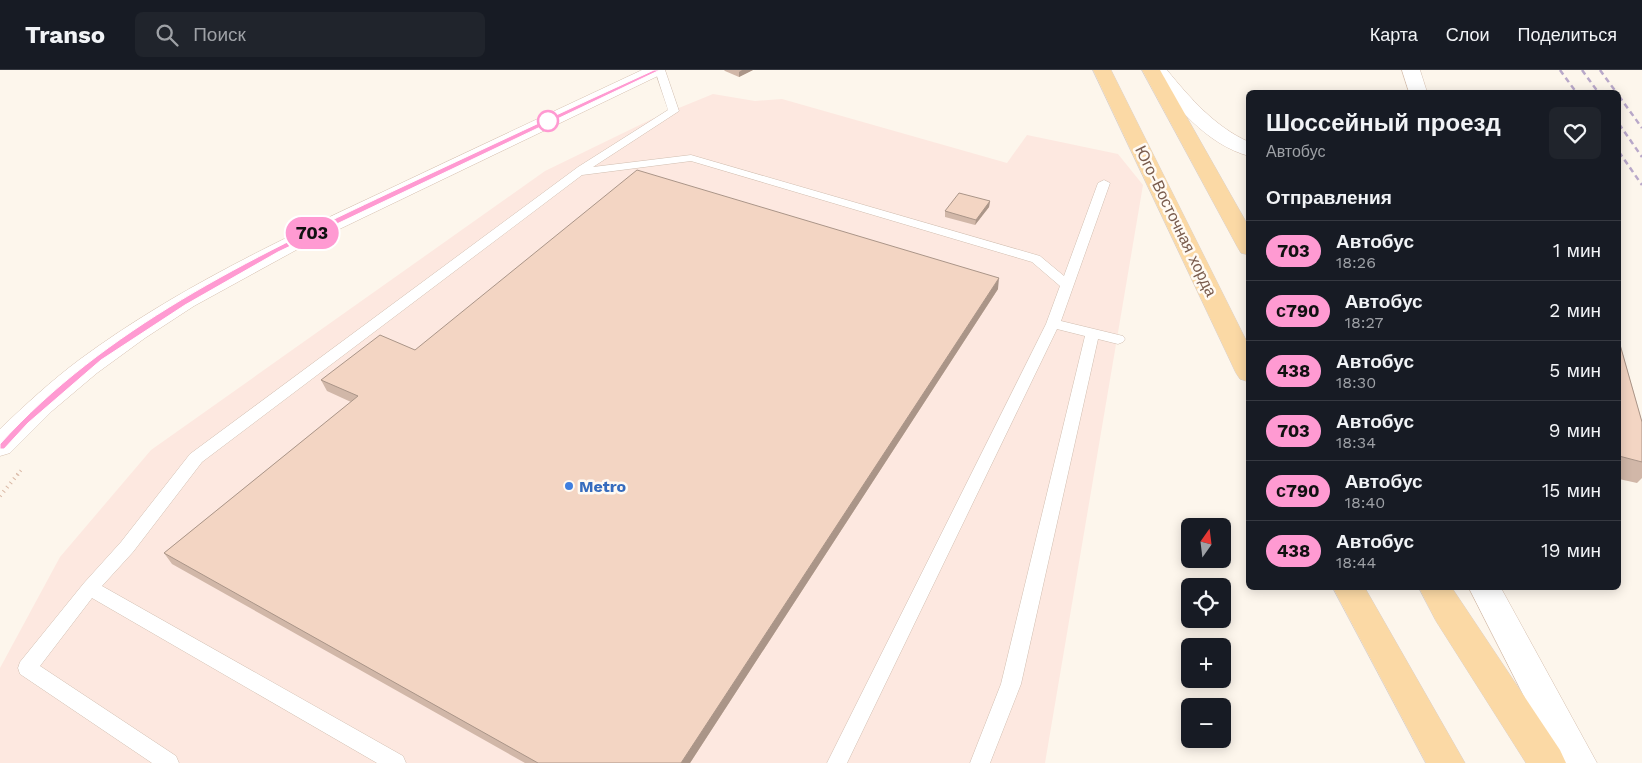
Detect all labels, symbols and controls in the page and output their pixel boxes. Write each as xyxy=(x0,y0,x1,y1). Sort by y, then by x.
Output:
search box xyxy=(135,12,485,57)
text: Transo xyxy=(25,21,105,49)
icon: search xyxy=(153,21,181,49)
text: Поиск xyxy=(193,23,246,46)
text: Карта xyxy=(1370,24,1418,45)
text: Слои xyxy=(1446,24,1490,45)
text: Поделиться xyxy=(1518,24,1617,45)
button: heart xyxy=(1549,107,1601,159)
text: Шоссейный проезд xyxy=(1266,109,1501,137)
unlabelled marker xyxy=(537,110,559,132)
street label: Юго-Восточная хорда xyxy=(1131,142,1221,300)
text: Автобус xyxy=(1266,142,1326,161)
text: Отправления xyxy=(1266,186,1392,209)
line badge: 703 xyxy=(283,217,341,249)
text: 703 xyxy=(296,222,328,243)
text: Автобус xyxy=(1336,230,1414,253)
text: 1 мин xyxy=(1553,239,1601,262)
text: 703 xyxy=(1277,240,1310,261)
text: 18:26 xyxy=(1336,253,1376,272)
text: Автобус xyxy=(1345,290,1423,313)
text: 2 мин xyxy=(1549,299,1601,322)
text: с790 xyxy=(1276,300,1320,321)
text: 18:27 xyxy=(1345,313,1383,332)
text: Автобус xyxy=(1336,350,1414,373)
text: 5 мин xyxy=(1549,359,1601,382)
text: 438 xyxy=(1277,360,1310,381)
text: 18:30 xyxy=(1336,373,1376,392)
text: Автобус xyxy=(1336,410,1414,433)
text: 9 мин xyxy=(1549,419,1601,442)
text: 703 xyxy=(1277,420,1310,441)
text: 18:34 xyxy=(1336,433,1376,452)
text: Автобус xyxy=(1345,470,1423,493)
place label: Metro xyxy=(579,477,626,496)
text: 15 мин xyxy=(1542,479,1601,502)
marker: Metro xyxy=(563,480,575,492)
text: с790 xyxy=(1276,480,1320,501)
text: 18:40 xyxy=(1345,493,1385,512)
north arrow xyxy=(1181,518,1231,568)
map controls xyxy=(1181,518,1231,748)
text: Автобус xyxy=(1336,530,1414,553)
text: 19 мин xyxy=(1541,539,1601,562)
text: 438 xyxy=(1277,540,1310,561)
text: 18:44 xyxy=(1336,553,1376,572)
button: locate xyxy=(1181,578,1231,628)
button: + xyxy=(1181,638,1231,688)
button: − xyxy=(1181,698,1231,748)

